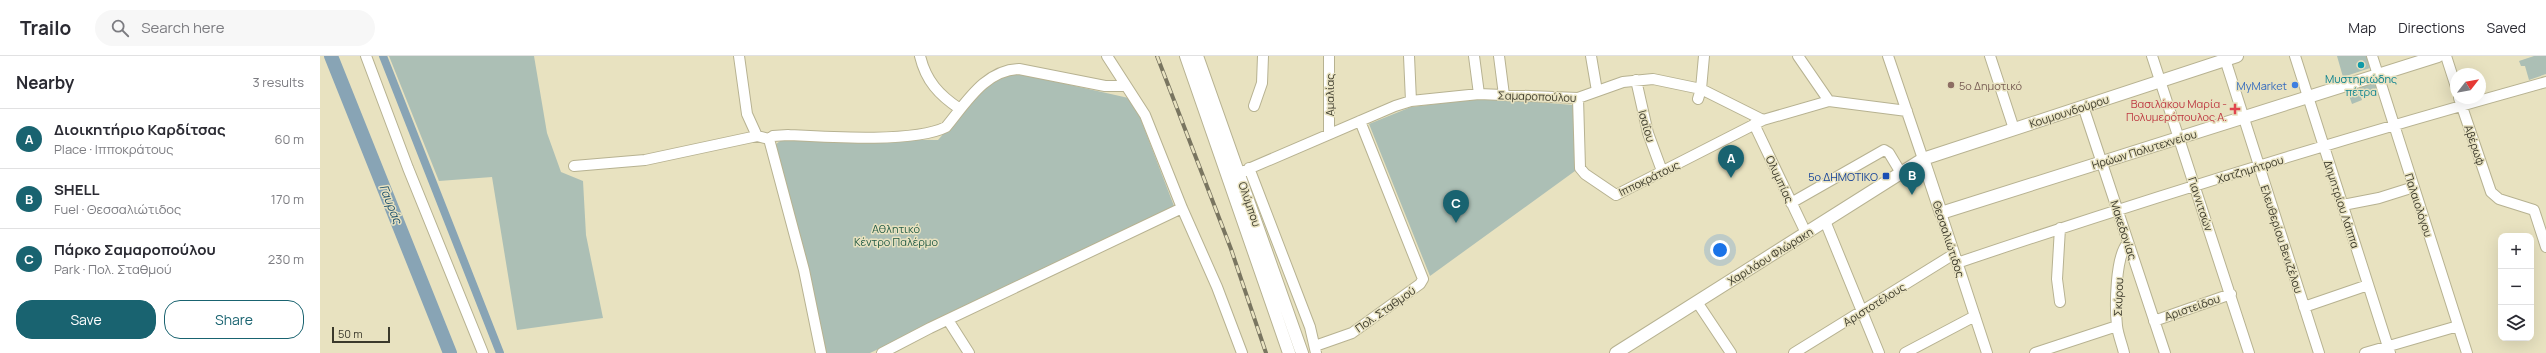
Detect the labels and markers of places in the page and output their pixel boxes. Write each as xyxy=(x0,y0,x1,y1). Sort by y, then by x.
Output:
marker: Μυστηριώδης πέτρα xyxy=(2356,60,2366,70)
place label: Μυστηριώδης πέτρα xyxy=(2325,71,2397,99)
place label: 5ο Δημοτικό xyxy=(1959,78,2023,93)
place label: MyMarket xyxy=(2236,78,2287,93)
marker: 5ο Δημοτικό xyxy=(1946,80,1956,90)
marker: MyMarket xyxy=(2290,80,2300,90)
place label: Βασιλάκου Μαρία - Πολυμερόπουλος Α. xyxy=(2126,96,2227,124)
marker: Βασιλάκου Μαρία - Πολυμερόπουλος Α. xyxy=(2230,104,2240,114)
pin: A xyxy=(1718,145,1744,178)
pin: B xyxy=(1899,162,1925,195)
place label: 5ο ΔΗΜΟΤΙΚΟ xyxy=(1808,169,1878,184)
marker: 5ο ΔΗΜΟΤΙΚΟ xyxy=(1881,171,1891,181)
pin: C xyxy=(1443,190,1469,223)

